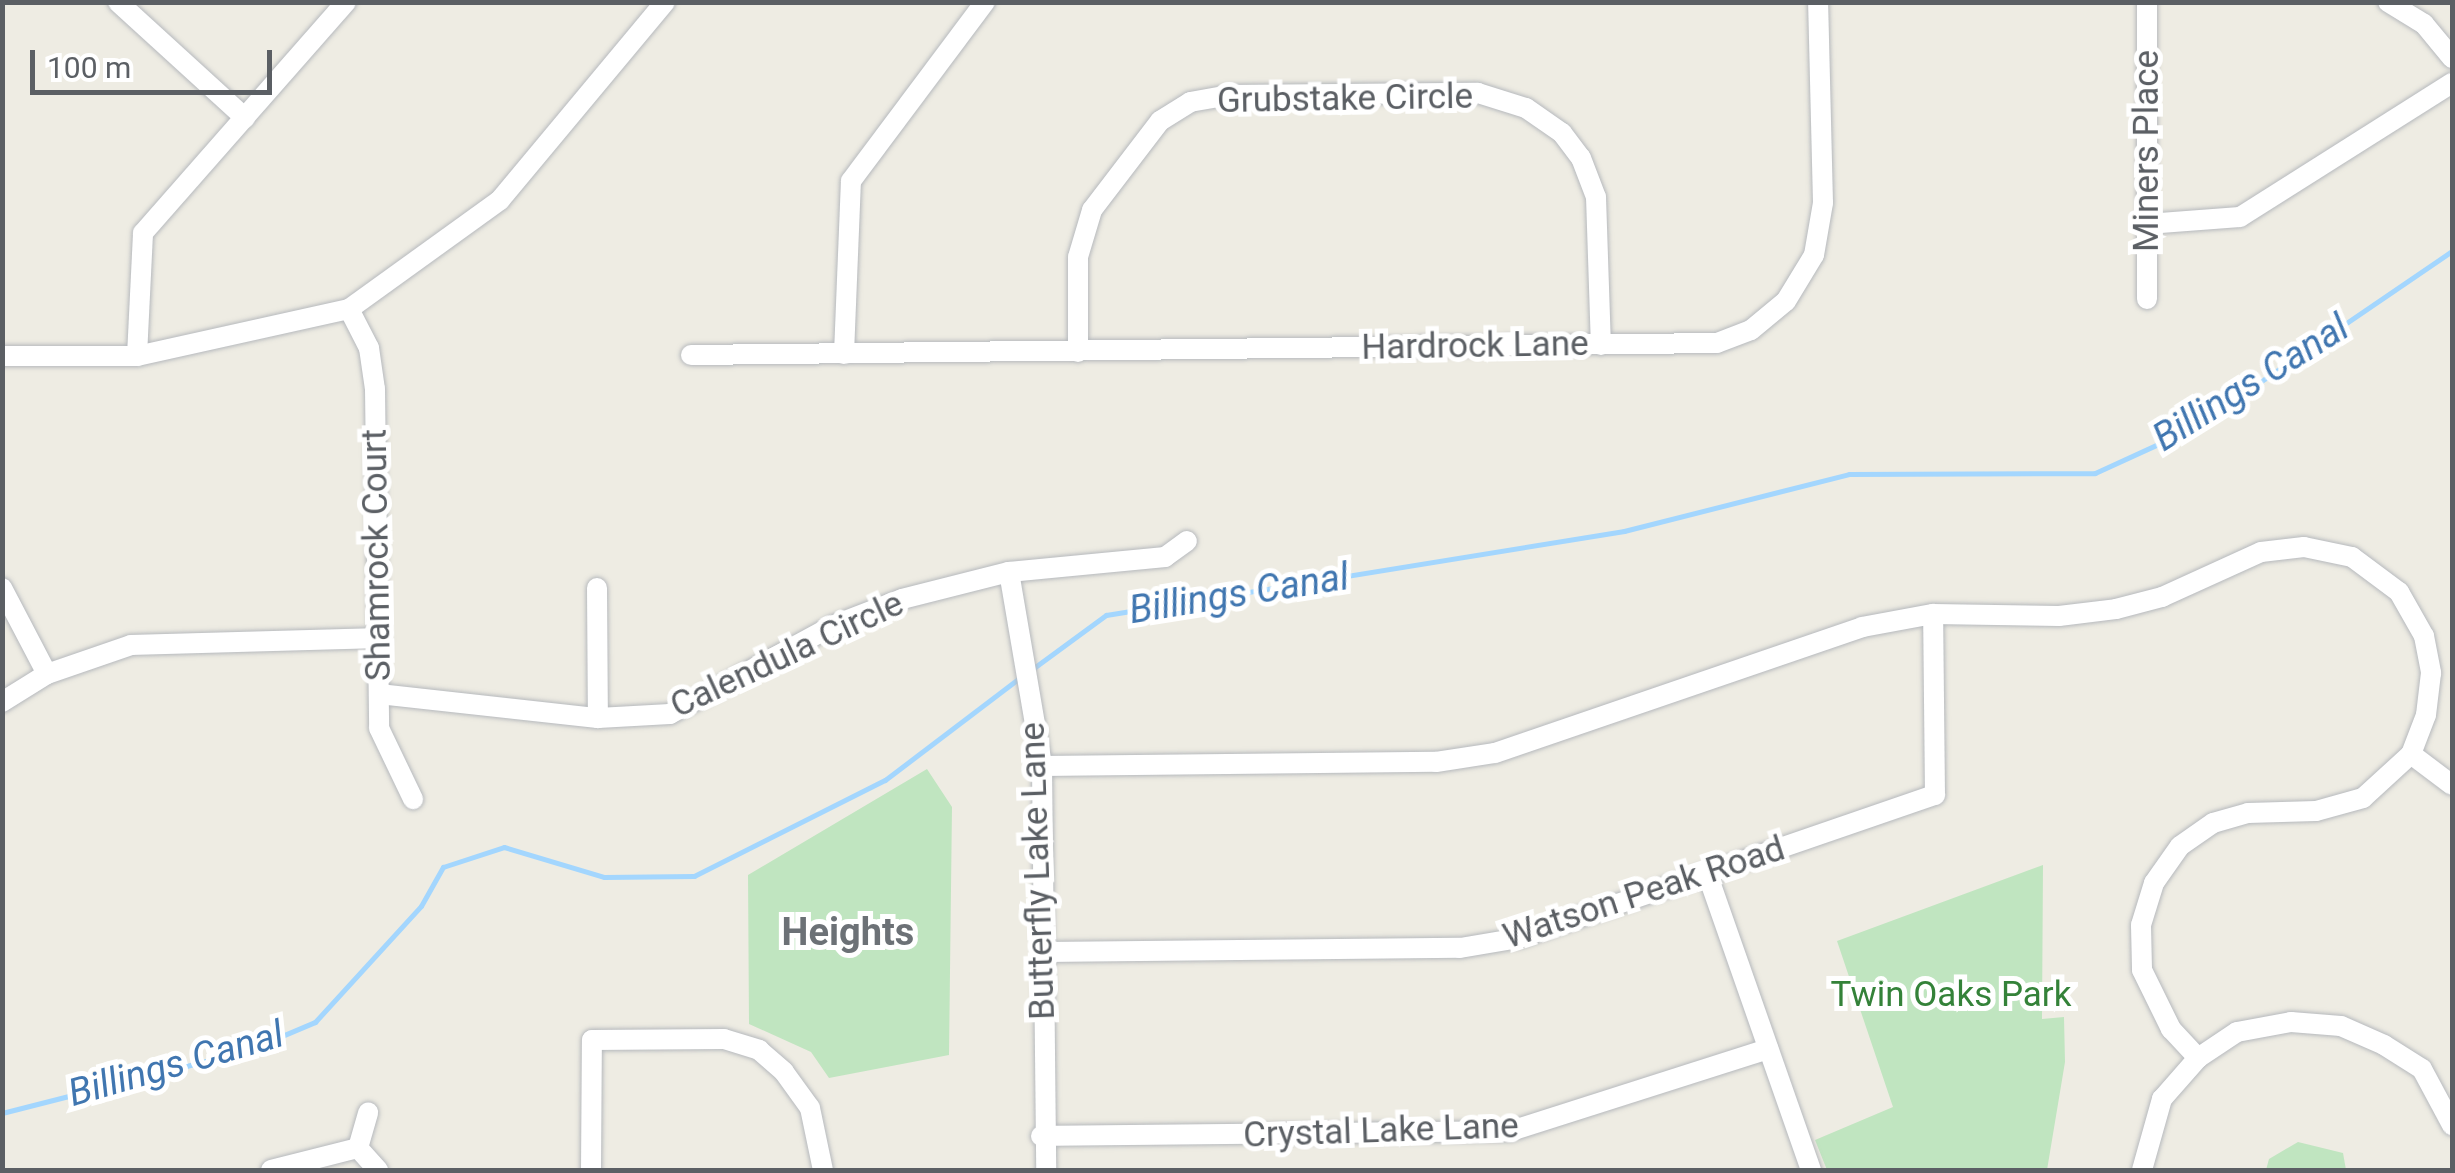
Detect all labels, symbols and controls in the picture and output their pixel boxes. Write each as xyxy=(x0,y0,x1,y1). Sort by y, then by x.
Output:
scale bar xyxy=(35,30,278,92)
text: 100 m xyxy=(47,50,131,85)
street label: Miners Place xyxy=(2126,50,2168,252)
street label: Grubstake Circle xyxy=(1217,76,1473,122)
water label: Billings Canal xyxy=(2145,305,2357,461)
street label: Hardrock Lane xyxy=(1361,323,1589,369)
street label: Shamrock Court xyxy=(354,429,400,681)
water label: Billings Canal xyxy=(1126,554,1352,634)
street label: Calendula Circle xyxy=(664,583,910,727)
street label: Butterfly Lake Lane xyxy=(1012,721,1064,1021)
street label: Watson Peak Road xyxy=(1498,828,1790,958)
district label: Heights xyxy=(782,910,914,956)
park label: Twin Oaks Park xyxy=(1831,974,2071,1016)
water label: Billings Canal xyxy=(63,1012,289,1116)
street label: Crystal Lake Lane xyxy=(1243,1105,1519,1157)

